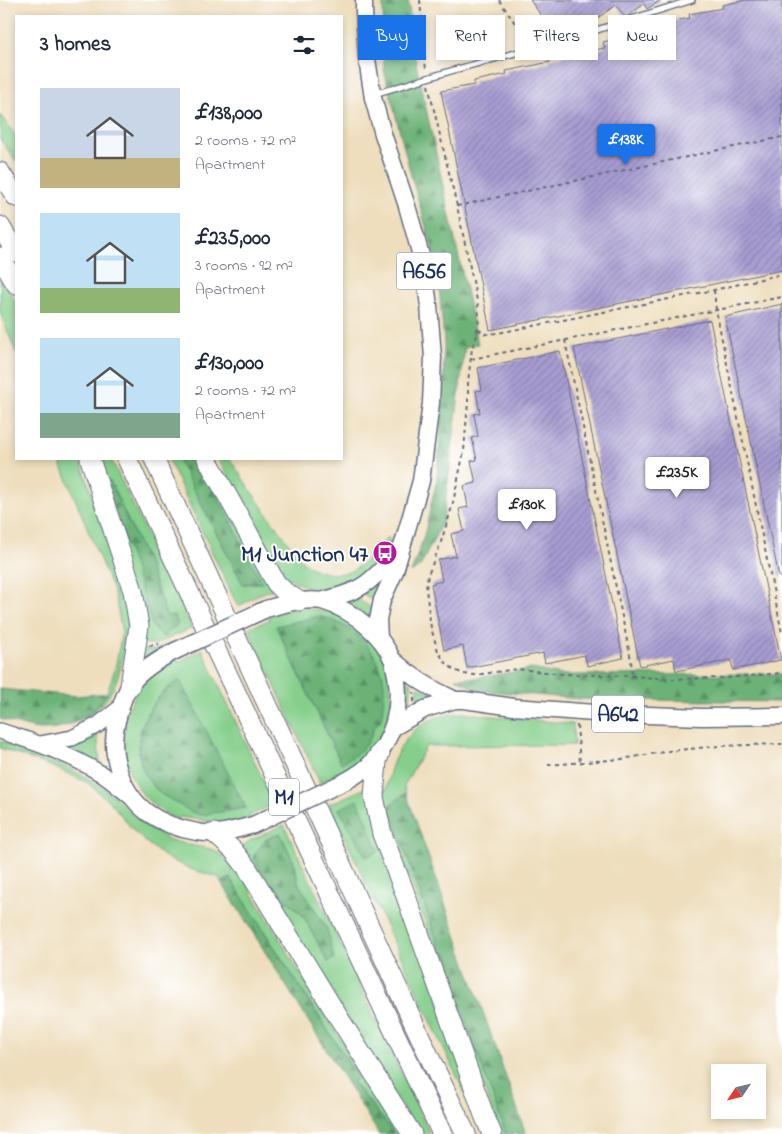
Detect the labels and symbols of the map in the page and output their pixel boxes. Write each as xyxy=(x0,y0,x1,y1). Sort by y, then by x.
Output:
pin: £138K xyxy=(591,124,661,166)
road number: A656 xyxy=(396,252,452,290)
pin: £235K xyxy=(642,456,712,499)
pin: £130K xyxy=(492,488,562,531)
place label: M1 Junction 47 xyxy=(241,540,369,572)
bus stop icon: M1 Junction 47 xyxy=(372,540,398,566)
road number: A642 xyxy=(592,696,644,732)
road number: M1 xyxy=(269,779,299,816)
north arrow xyxy=(711,1064,766,1119)

